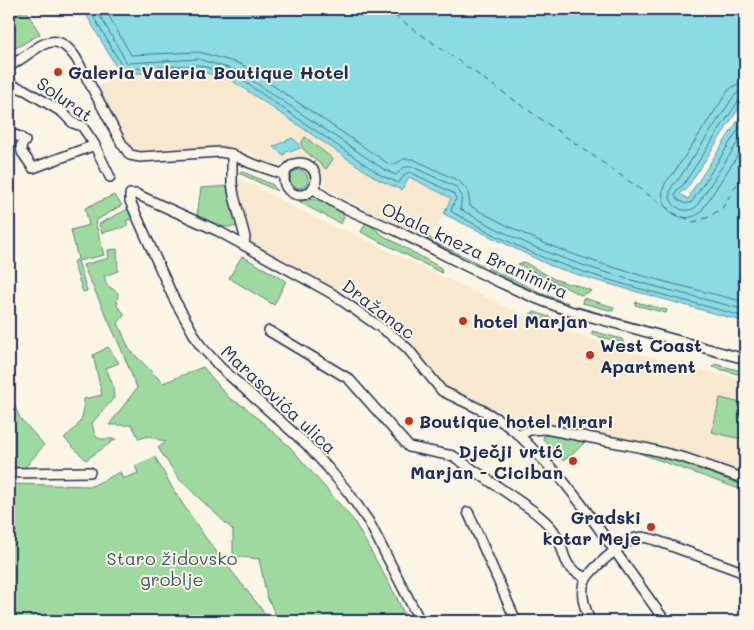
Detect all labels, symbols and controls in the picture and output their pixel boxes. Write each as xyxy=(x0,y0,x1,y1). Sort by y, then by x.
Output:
place label: Galeria Valeria Boutique Hotel xyxy=(68,60,349,84)
marker: Galeria Valeria Boutique Hotel xyxy=(52,66,64,78)
street label: Solurat xyxy=(32,71,98,127)
street label: Obala kneza Branimira xyxy=(378,196,572,304)
street label: Dražanac xyxy=(338,274,420,344)
place label: hotel Marjan xyxy=(473,309,588,333)
marker: hotel Marjan xyxy=(457,315,469,327)
place label: West Coast Apartment xyxy=(600,333,702,378)
street label: Marasovića ulica xyxy=(216,339,342,459)
marker: West Coast Apartment xyxy=(584,349,596,361)
place label: Boutique hotel Mirari xyxy=(419,409,614,433)
marker: Boutique hotel Mirari xyxy=(403,415,415,427)
place label: Dječji vrtić Marjan - Ciciban xyxy=(410,439,563,484)
marker: Dječji vrtić Marjan - Ciciban xyxy=(567,455,579,467)
place label: Gradski kotar Meje xyxy=(543,505,641,550)
marker: Gradski kotar Meje xyxy=(645,521,657,533)
park label: Staro židovsko groblje xyxy=(107,546,238,591)

